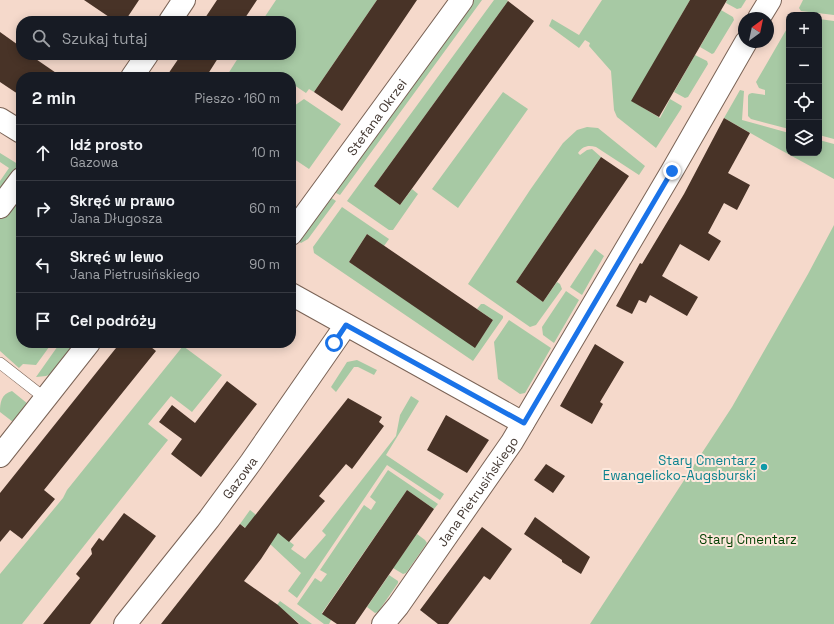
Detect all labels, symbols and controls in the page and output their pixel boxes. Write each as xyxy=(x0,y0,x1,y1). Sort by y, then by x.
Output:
north arrow xyxy=(738,12,774,48)
map controls xyxy=(786,12,822,156)
button: + xyxy=(786,12,822,48)
search box xyxy=(16,16,296,60)
icon: search xyxy=(30,27,52,49)
text: Szukaj tutaj xyxy=(62,29,148,48)
button: − xyxy=(786,48,822,84)
street label: Stefana Okrzei xyxy=(343,75,411,159)
button: locate xyxy=(786,84,822,120)
text: 2 min xyxy=(32,87,76,109)
text: Pieszo · 160 m xyxy=(195,90,280,107)
button: layers xyxy=(786,120,822,156)
text: Idź prosto xyxy=(70,135,143,154)
icon: ahead xyxy=(32,142,54,164)
text: 10 m xyxy=(252,144,280,161)
text: Gazowa xyxy=(70,154,118,171)
route end xyxy=(663,162,681,180)
text: Skręć w prawo xyxy=(70,191,175,210)
icon: right xyxy=(32,198,54,220)
text: 60 m xyxy=(249,200,280,217)
text: Jana Długosza xyxy=(70,210,162,227)
text: Skręć w lewo xyxy=(70,247,164,266)
icon: left xyxy=(32,254,54,276)
text: 90 m xyxy=(249,256,280,273)
text: Jana Pietrusińskiego xyxy=(70,266,200,283)
icon: arrive xyxy=(32,310,54,332)
text: Cel podróży xyxy=(70,311,156,330)
route start xyxy=(325,334,343,352)
street label: Jana Pietrusińskiego xyxy=(434,434,522,550)
place label: Stary Cmentarz Ewangelicko-Augsburski xyxy=(603,452,756,484)
street label: Gazowa xyxy=(219,453,261,502)
marker: Stary Cmentarz Ewangelicko-Augsburski xyxy=(759,462,769,472)
park label: Stary Cmentarz xyxy=(699,531,797,548)

